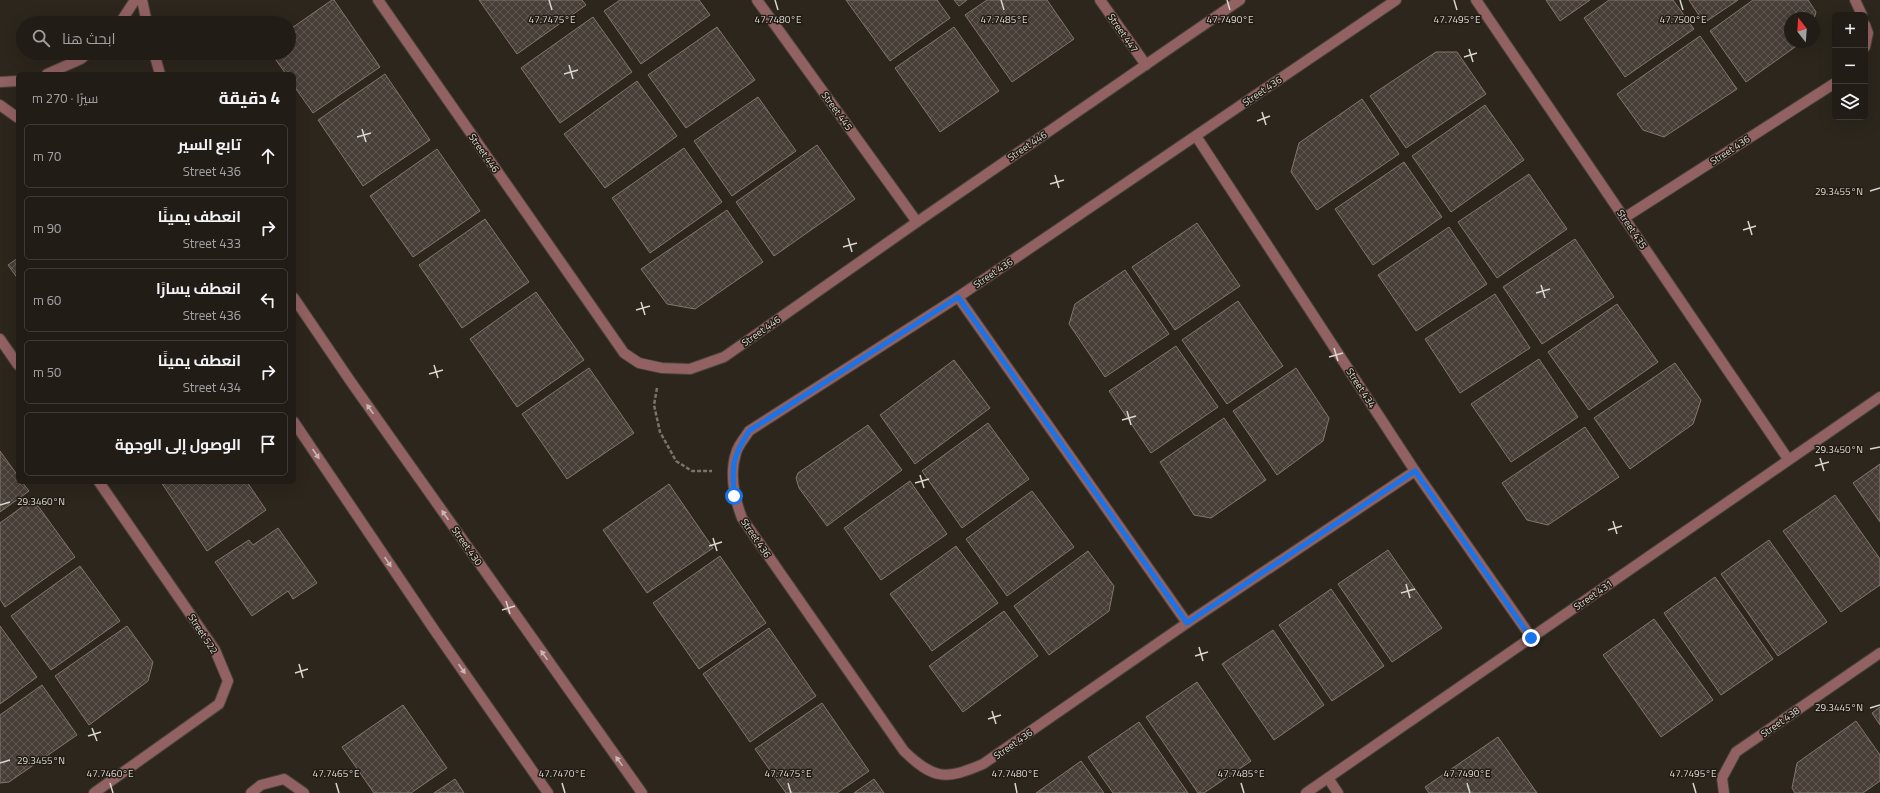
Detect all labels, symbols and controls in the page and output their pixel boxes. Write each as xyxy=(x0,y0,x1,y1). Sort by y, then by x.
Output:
street label: Street 447 xyxy=(1102,9,1144,57)
text: 47.7475°E xyxy=(529,10,576,29)
text: 47.7480°E xyxy=(755,10,802,29)
text: 47.7485°E xyxy=(981,10,1028,29)
text: 47.7490°E xyxy=(1207,10,1254,29)
text: 47.7495°E xyxy=(1434,10,1481,29)
text: 47.7500°E xyxy=(1660,10,1707,29)
north arrow xyxy=(1784,12,1820,48)
map controls xyxy=(1832,12,1868,120)
button: + xyxy=(1832,12,1868,48)
search box xyxy=(16,16,296,60)
text: ابحث هنا xyxy=(62,24,115,53)
icon: search xyxy=(30,27,52,49)
button: − xyxy=(1832,48,1868,84)
street label: Street 436 xyxy=(1238,70,1286,111)
text: 4 دقيقة xyxy=(219,82,280,114)
button: layers xyxy=(1832,84,1868,120)
text: سيرًا · 270 m xyxy=(32,86,98,110)
street label: Street 445 xyxy=(816,87,858,135)
street label: Street 446 xyxy=(1003,125,1051,166)
street label: Street 446 xyxy=(463,129,505,177)
text: تابع السير xyxy=(178,130,241,159)
street label: Street 436 xyxy=(1706,130,1754,170)
text: 70 m xyxy=(33,144,61,168)
icon: ahead xyxy=(257,145,279,167)
text: Street 436 xyxy=(183,159,241,183)
text: 29.3455°N xyxy=(1815,182,1863,201)
text: انعطف يمينًا xyxy=(158,202,241,231)
street label: Street 435 xyxy=(1612,205,1653,253)
text: 90 m xyxy=(33,216,61,240)
icon: right xyxy=(257,217,279,239)
text: Street 433 xyxy=(183,231,241,255)
street label: Street 436 xyxy=(969,252,1017,293)
text: انعطف يسارًا xyxy=(156,274,241,303)
text: 60 m xyxy=(33,288,61,312)
icon: left xyxy=(257,289,279,311)
text: Street 436 xyxy=(183,303,241,327)
street label: Street 446 xyxy=(737,310,785,352)
text: انعطف يمينًا xyxy=(158,346,241,375)
text: 50 m xyxy=(33,360,61,384)
icon: right xyxy=(257,361,279,383)
street label: Street 434 xyxy=(1341,364,1381,412)
text: Street 434 xyxy=(183,375,241,399)
one-way arrow xyxy=(366,403,374,414)
text: الوصول إلى الوجهة xyxy=(115,430,241,459)
icon: arrive xyxy=(257,433,279,455)
text: 29.3450°N xyxy=(1815,440,1863,459)
one-way arrow xyxy=(312,449,320,459)
route start xyxy=(725,487,743,505)
text: 29.3460°N xyxy=(17,492,65,511)
one-way arrow xyxy=(441,509,449,520)
street label: Street 436 xyxy=(736,514,777,562)
street label: Street 430 xyxy=(446,522,488,570)
one-way arrow xyxy=(384,557,392,567)
street label: Street 431 xyxy=(1569,574,1617,616)
street label: Street 522 xyxy=(183,610,223,658)
route end xyxy=(1522,629,1540,647)
one-way arrow xyxy=(540,650,548,660)
one-way arrow xyxy=(458,664,466,675)
text: 29.3445°N xyxy=(1815,698,1863,717)
street label: Street 438 xyxy=(1756,701,1804,743)
street label: Street 436 xyxy=(989,723,1037,765)
text: 29.3455°N xyxy=(17,751,65,770)
one-way arrow xyxy=(615,756,623,766)
text: 47.7460°E xyxy=(87,764,134,783)
text: 47.7465°E xyxy=(313,764,360,783)
text: 47.7470°E xyxy=(539,764,586,783)
text: 47.7475°E xyxy=(765,764,812,783)
text: 47.7480°E xyxy=(992,764,1039,783)
text: 47.7485°E xyxy=(1218,764,1265,783)
text: 47.7490°E xyxy=(1444,764,1491,783)
text: 47.7495°E xyxy=(1670,764,1717,783)

